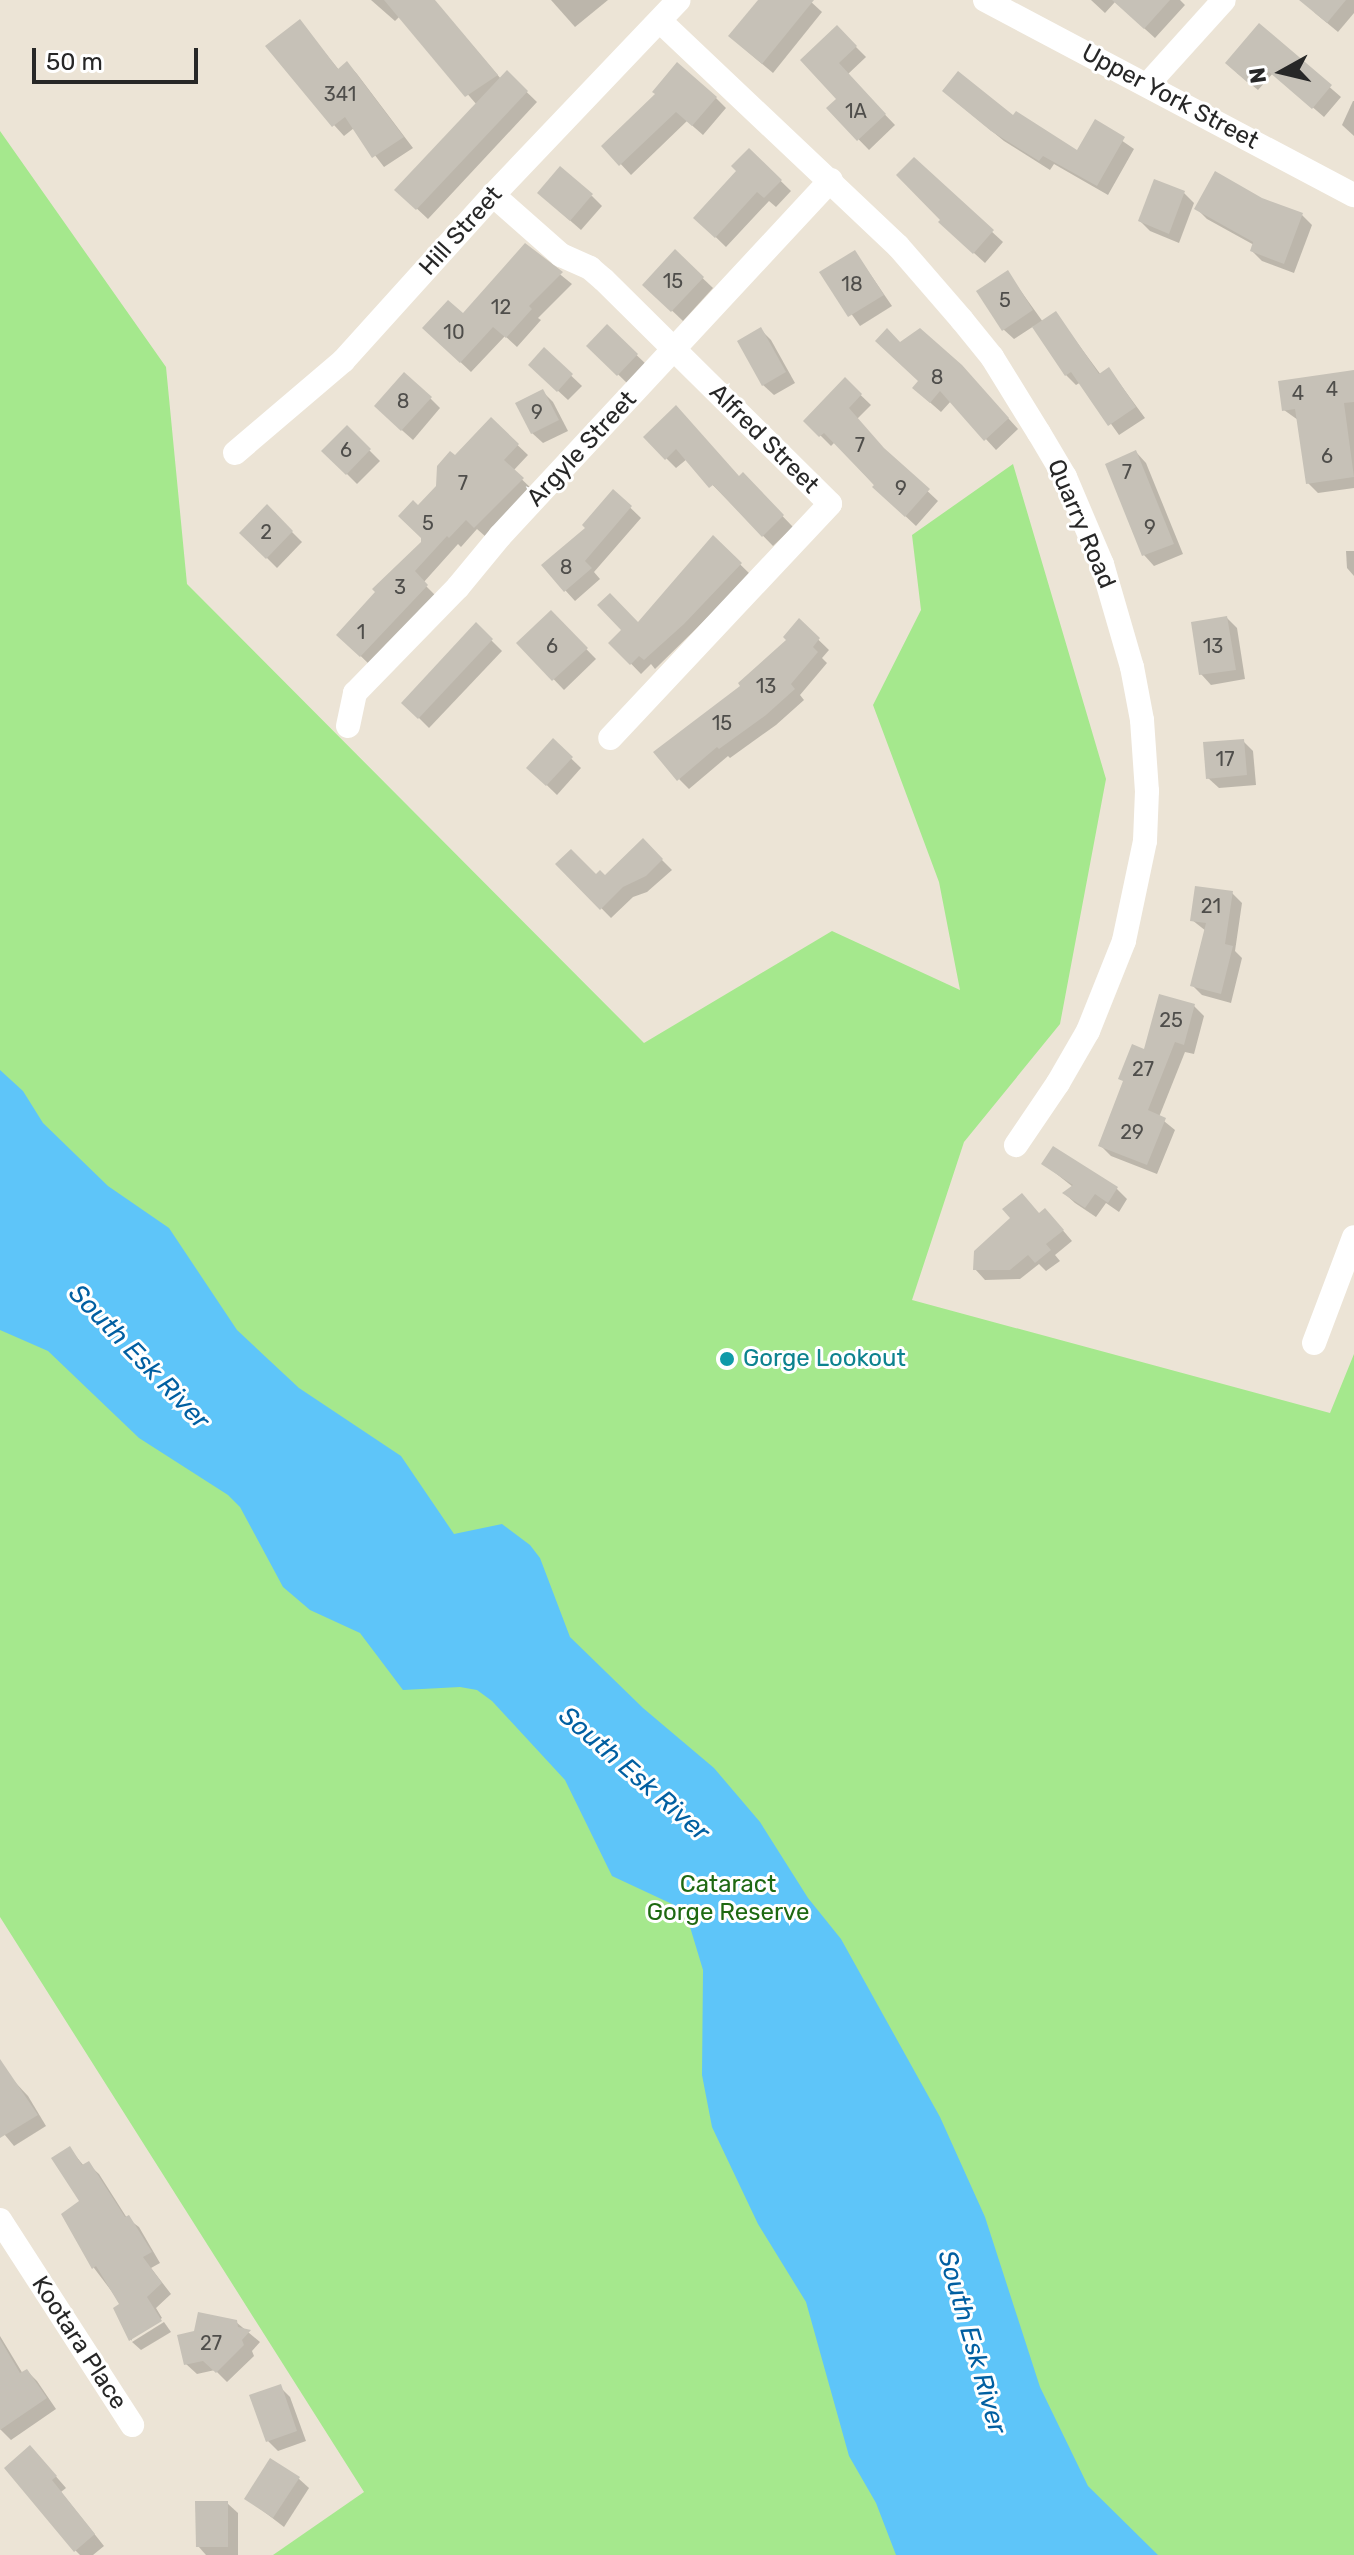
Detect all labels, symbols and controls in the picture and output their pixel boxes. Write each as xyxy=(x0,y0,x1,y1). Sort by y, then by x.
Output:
scale bar xyxy=(36,32,202,82)
north arrow xyxy=(1242,32,1322,112)
street label: Upper York Street xyxy=(1076,38,1264,156)
text: 50 m xyxy=(46,48,103,76)
text: N xyxy=(1243,66,1272,85)
house number: 341 xyxy=(324,82,356,106)
house number: 1A xyxy=(845,99,867,123)
street label: Hill Street xyxy=(414,181,508,281)
house number: 15 xyxy=(663,269,683,293)
house number: 18 xyxy=(841,272,863,296)
house number: 5 xyxy=(999,288,1011,312)
house number: 12 xyxy=(491,295,511,319)
house number: 10 xyxy=(443,320,465,344)
house number: 8 xyxy=(931,365,943,389)
house number: 4 xyxy=(1326,377,1338,401)
street label: Alfred Street xyxy=(703,378,825,500)
house number: 4 xyxy=(1292,381,1304,405)
street label: Argyle Street xyxy=(521,385,643,513)
house number: 8 xyxy=(397,389,409,413)
house number: 9 xyxy=(531,400,543,424)
house number: 7 xyxy=(855,433,865,457)
house number: 6 xyxy=(340,438,352,462)
house number: 6 xyxy=(1321,444,1333,468)
street label: Quarry Road xyxy=(1041,455,1121,593)
house number: 7 xyxy=(1122,460,1132,484)
house number: 7 xyxy=(458,471,468,495)
house number: 9 xyxy=(895,476,907,500)
house number: 5 xyxy=(422,511,434,535)
house number: 9 xyxy=(1144,515,1156,539)
house number: 2 xyxy=(260,520,272,544)
house number: 8 xyxy=(560,555,572,579)
house number: 3 xyxy=(394,575,406,599)
house number: 1 xyxy=(357,620,365,644)
house number: 6 xyxy=(546,634,558,658)
house number: 13 xyxy=(1203,634,1223,658)
house number: 13 xyxy=(756,674,776,698)
house number: 15 xyxy=(712,711,732,735)
house number: 17 xyxy=(1216,747,1234,771)
house number: 21 xyxy=(1201,894,1221,918)
house number: 25 xyxy=(1159,1008,1183,1032)
house number: 27 xyxy=(1132,1057,1154,1081)
house number: 29 xyxy=(1120,1120,1144,1144)
water label: South Esk River xyxy=(62,1278,216,1436)
place label: Gorge Lookout xyxy=(743,1345,906,1373)
marker: Gorge Lookout xyxy=(718,1350,736,1368)
water label: South Esk River xyxy=(552,1700,716,1848)
park label: Cataract Gorge Reserve xyxy=(647,1871,809,1927)
water label: South Esk River xyxy=(931,2247,1013,2437)
street label: Kootara Place xyxy=(25,2271,133,2415)
house number: 27 xyxy=(200,2331,222,2355)

